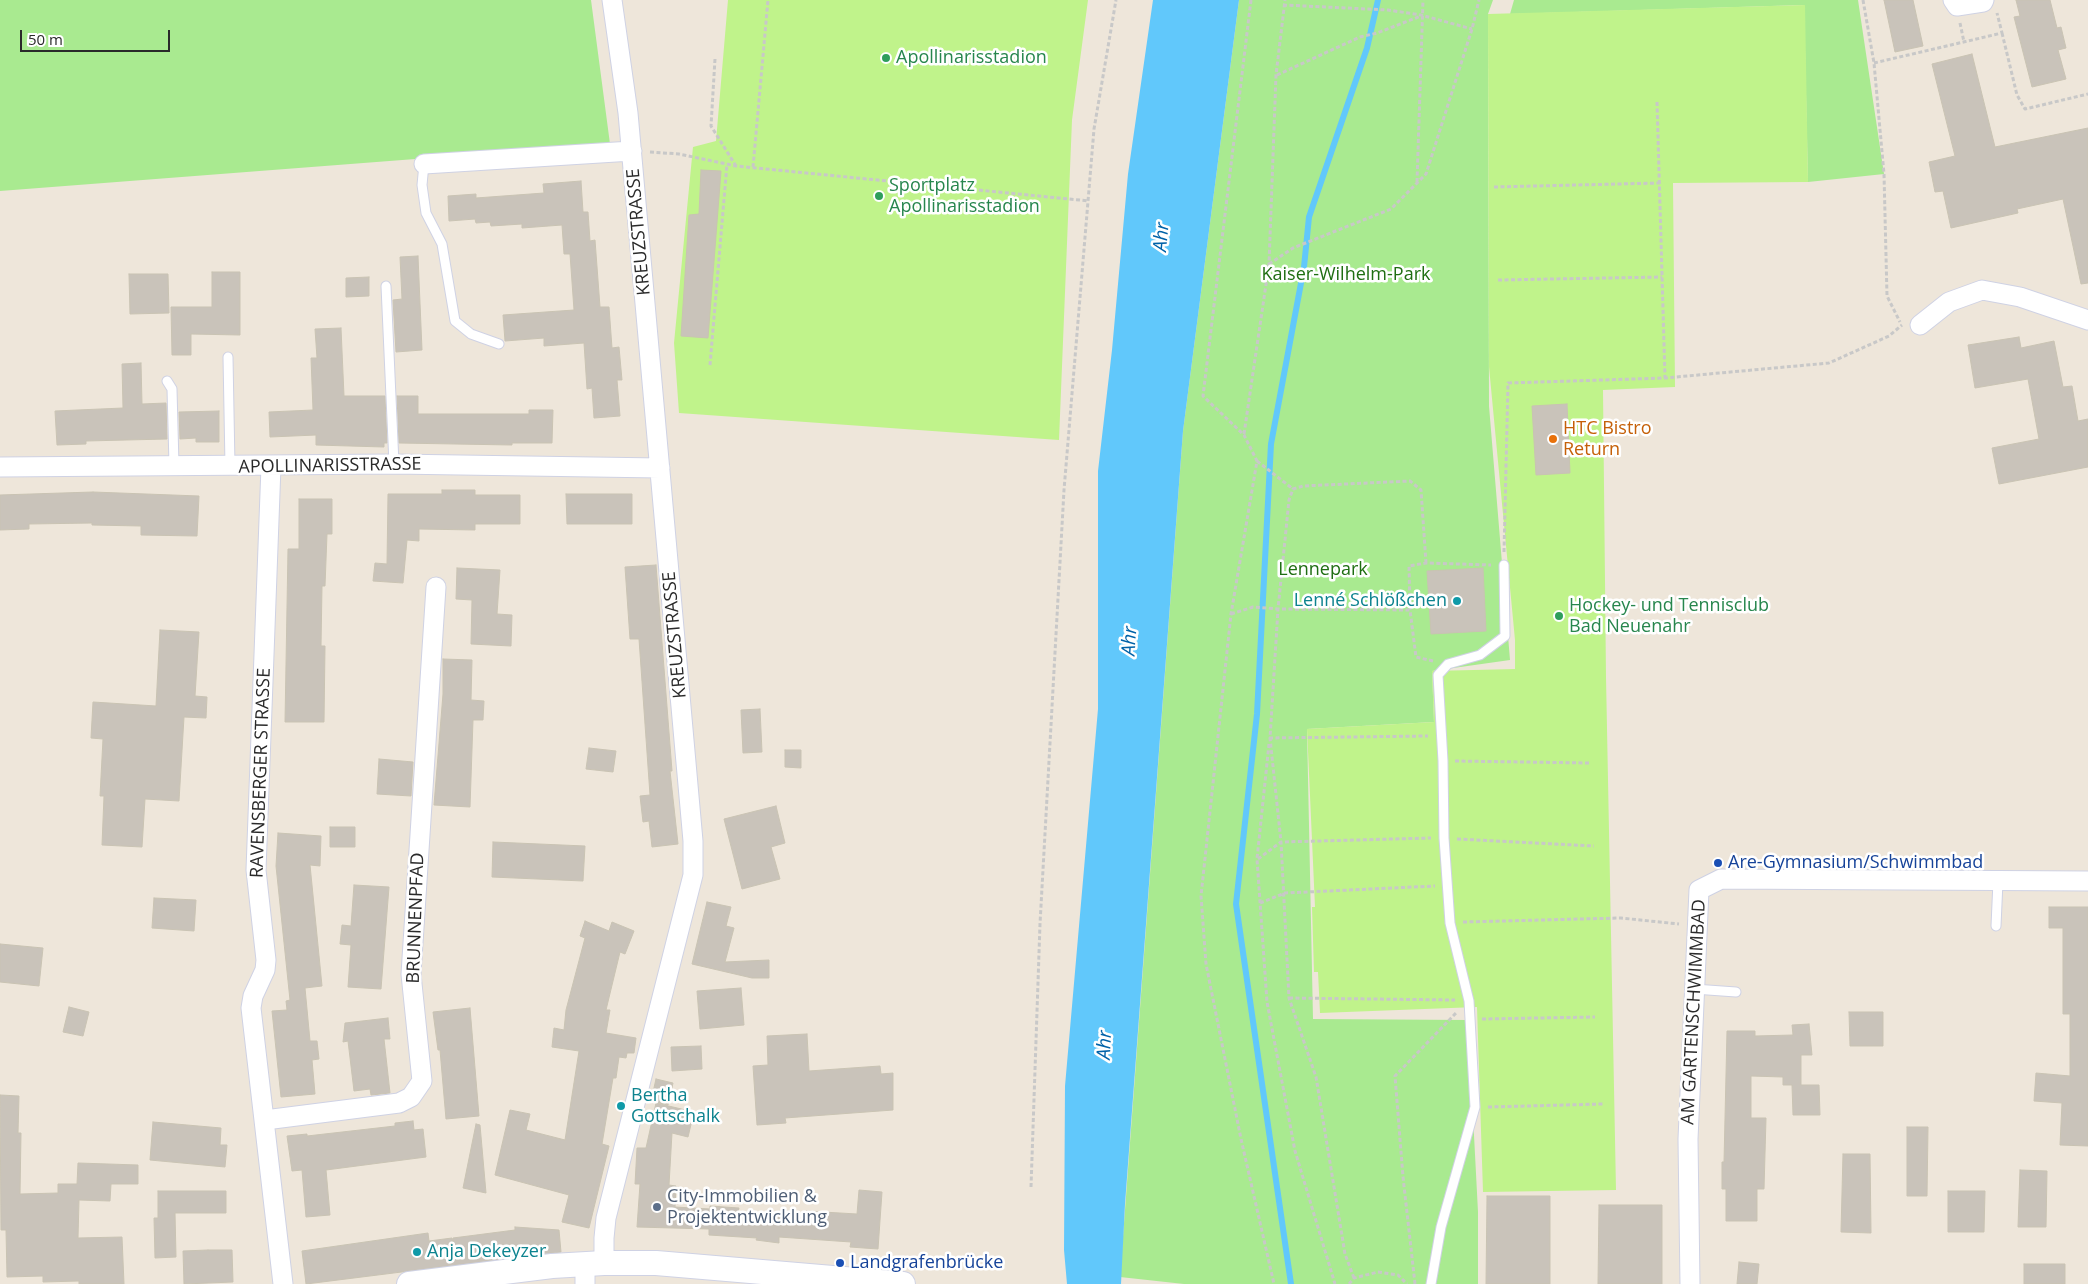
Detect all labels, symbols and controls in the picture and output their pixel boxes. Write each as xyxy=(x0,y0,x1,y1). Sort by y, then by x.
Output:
scale bar xyxy=(22,20,172,52)
text: 50 m xyxy=(28,29,63,49)
place label: Apollinarisstadion xyxy=(896,47,1047,69)
marker: Apollinarisstadion xyxy=(880,52,892,64)
street label: KREUZSTRASSE xyxy=(623,168,655,296)
place label: Sportplatz Apollinarisstadion xyxy=(889,175,1040,218)
marker: Sportplatz Apollinarisstadion xyxy=(873,190,885,202)
water label: Ahr xyxy=(1149,222,1175,252)
park label: Kaiser-Wilhelm-Park xyxy=(1262,264,1430,286)
place label: HTC Bistro Return xyxy=(1563,418,1652,460)
marker: HTC Bistro Return xyxy=(1547,433,1559,445)
street label: APOLLINARISSTRASSE xyxy=(238,454,422,478)
park label: Lennepark xyxy=(1278,559,1368,581)
street label: KREUZSTRASSE xyxy=(659,571,691,699)
place label: Lenné Schlößchen xyxy=(1294,590,1447,612)
marker: Lenné Schlößchen xyxy=(1451,595,1463,607)
place label: Hockey- und Tennisclub Bad Neuenahr xyxy=(1569,595,1769,638)
marker: Hockey- und Tennisclub Bad Neuenahr xyxy=(1553,610,1565,622)
water label: Ahr xyxy=(1118,626,1142,656)
street label: RAVENSBERGER STRASSE xyxy=(247,668,275,878)
street label: BRUNNENPFAD xyxy=(403,852,429,984)
place label: Are-Gymnasium/Schwimmbad xyxy=(1728,852,1983,874)
marker: Are-Gymnasium/Schwimmbad xyxy=(1712,857,1724,869)
street label: AM GARTENSCHWIMMBAD xyxy=(1677,899,1711,1125)
water label: Ahr xyxy=(1093,1030,1117,1060)
place label: Bertha Gottschalk xyxy=(631,1085,720,1128)
marker: Bertha Gottschalk xyxy=(615,1100,627,1112)
place label: City-Immobilien & Projektentwicklung xyxy=(667,1186,827,1228)
marker: City-Immobilien & Projektentwicklung xyxy=(651,1201,663,1213)
place label: Anja Dekeyzer xyxy=(427,1241,546,1263)
marker: Anja Dekeyzer xyxy=(411,1246,423,1258)
place label: Landgrafenbrücke xyxy=(850,1252,1003,1274)
marker: Landgrafenbrücke xyxy=(834,1257,846,1269)

